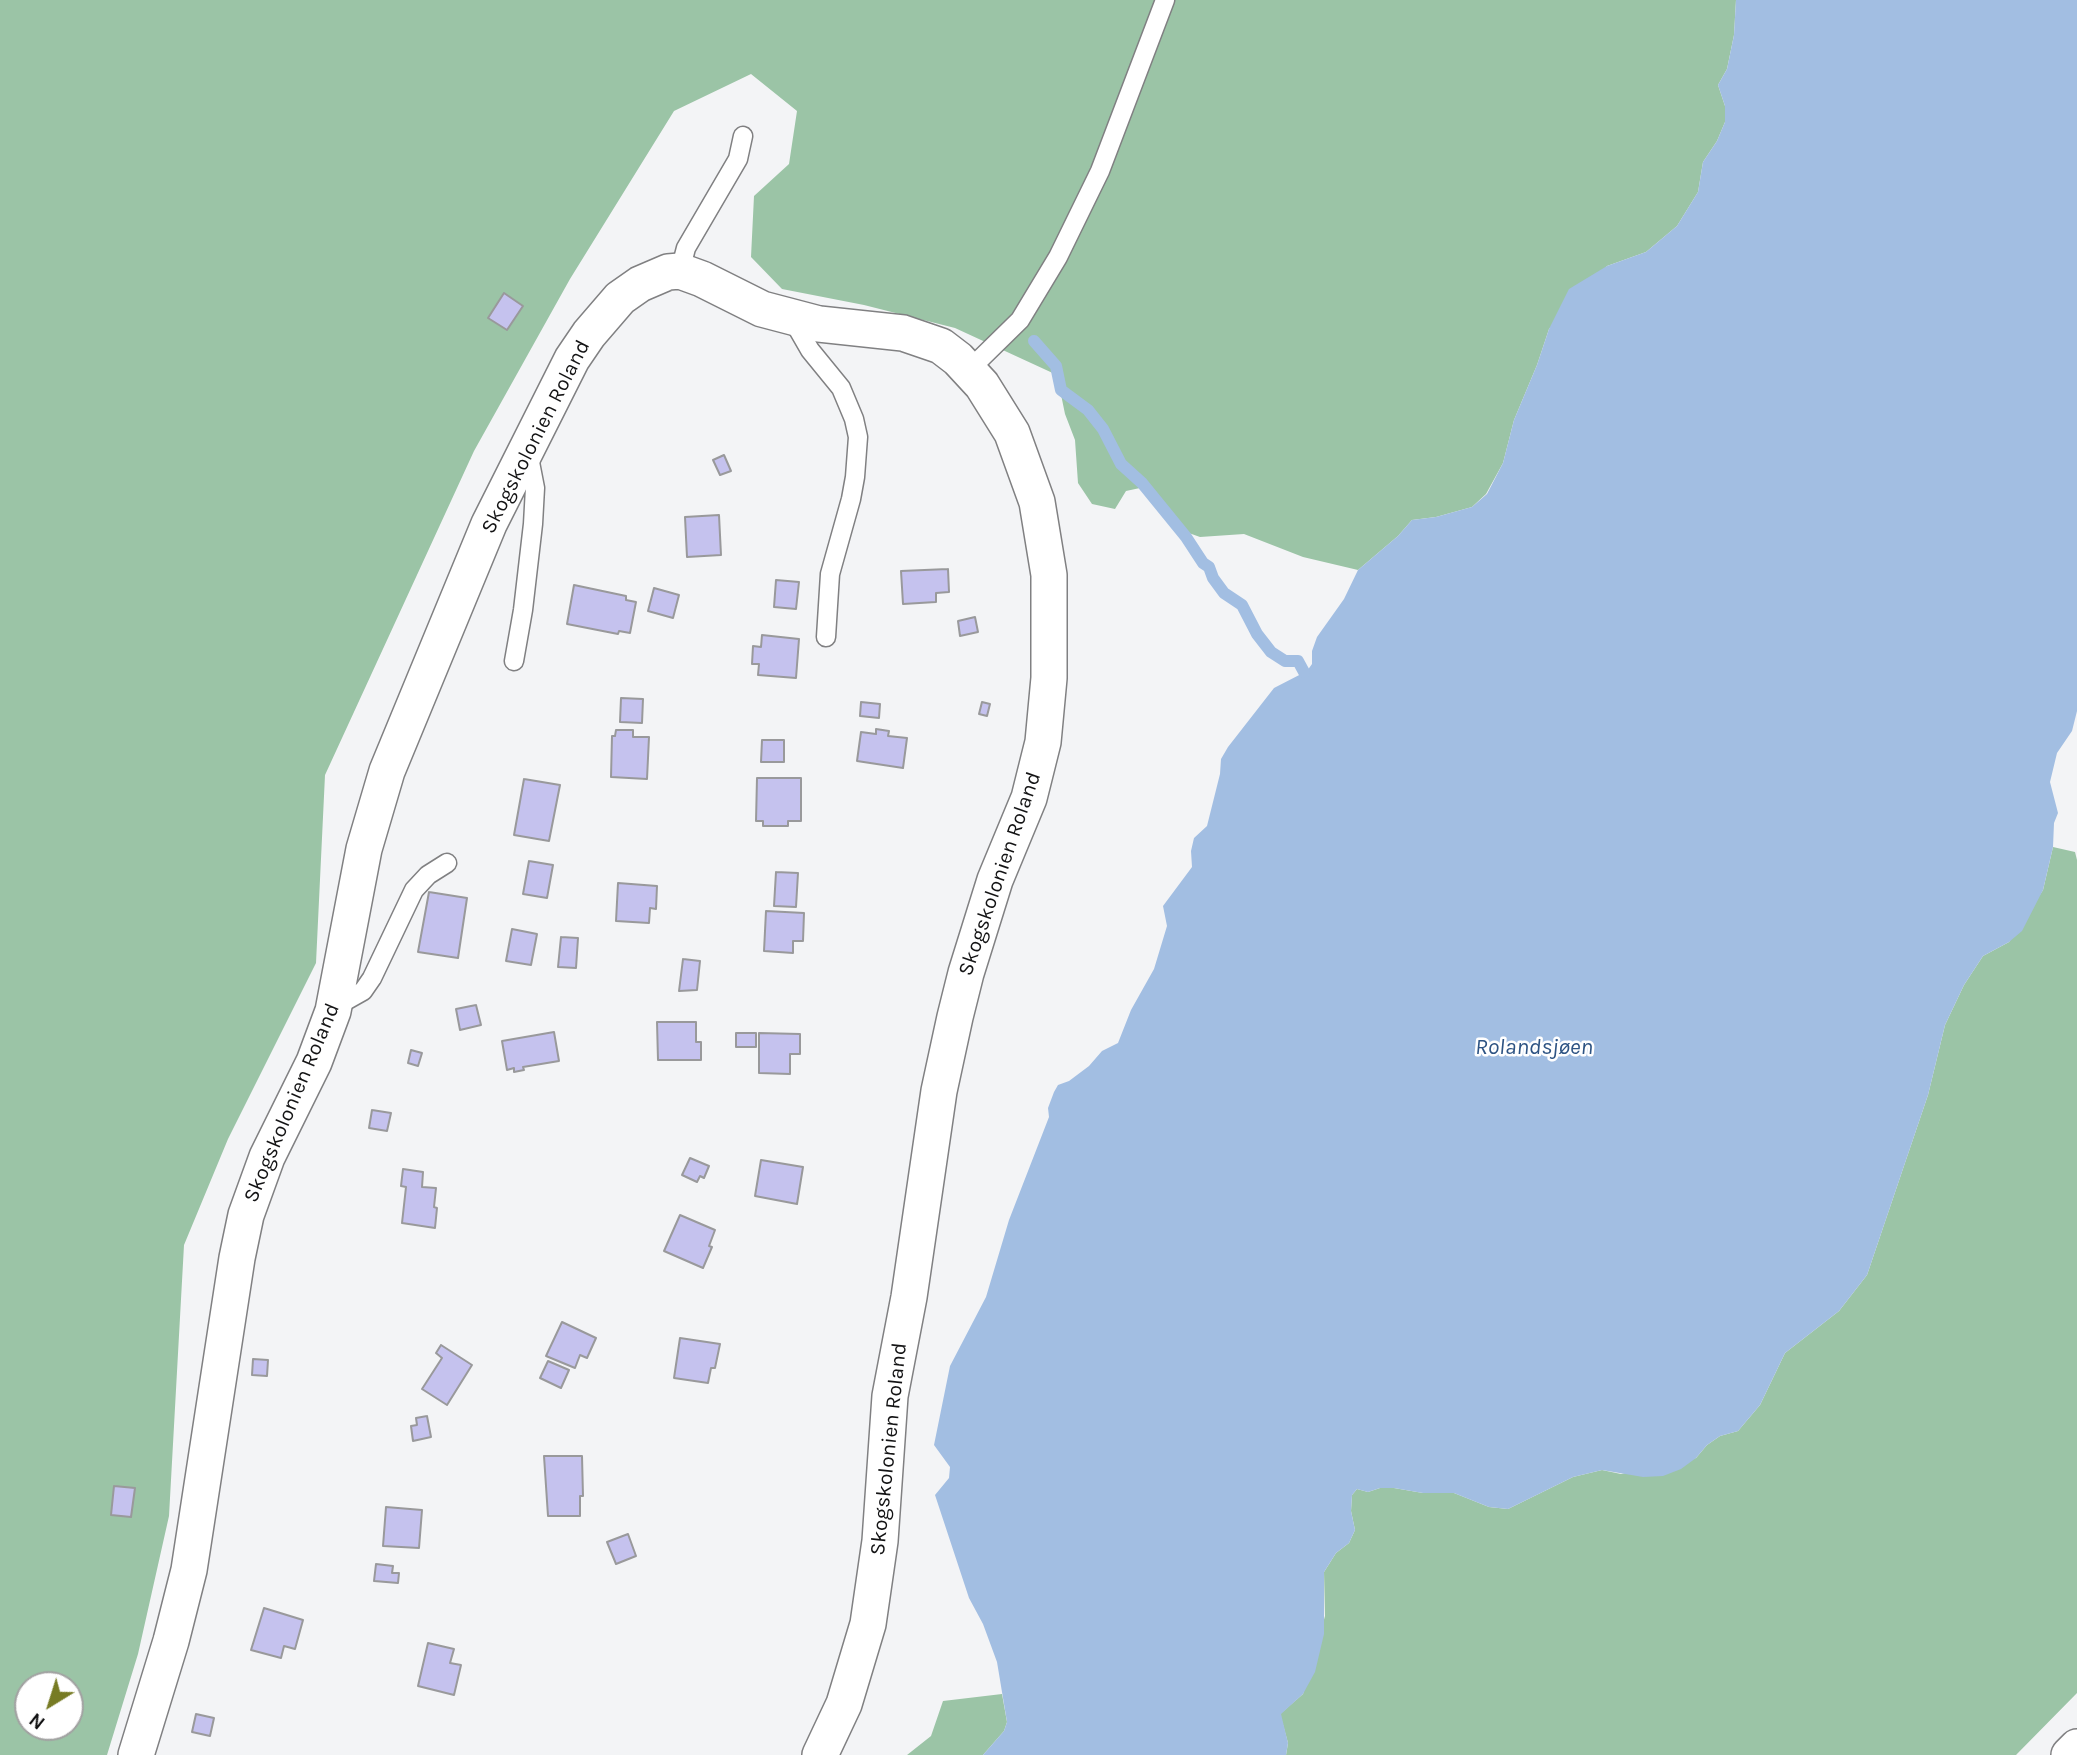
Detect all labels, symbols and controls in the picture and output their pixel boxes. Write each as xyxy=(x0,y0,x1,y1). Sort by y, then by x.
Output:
street label: Skogskolonien Roland xyxy=(476,336,596,538)
street label: Skogskolonien Roland xyxy=(953,769,1047,979)
street label: Skogskolonien Roland xyxy=(239,1000,345,1206)
water label: Rolandsjøen xyxy=(1475,1033,1593,1061)
street label: Skogskolonien Roland xyxy=(865,1341,913,1557)
north arrow xyxy=(14,1671,84,1741)
text: N xyxy=(25,1708,49,1734)

